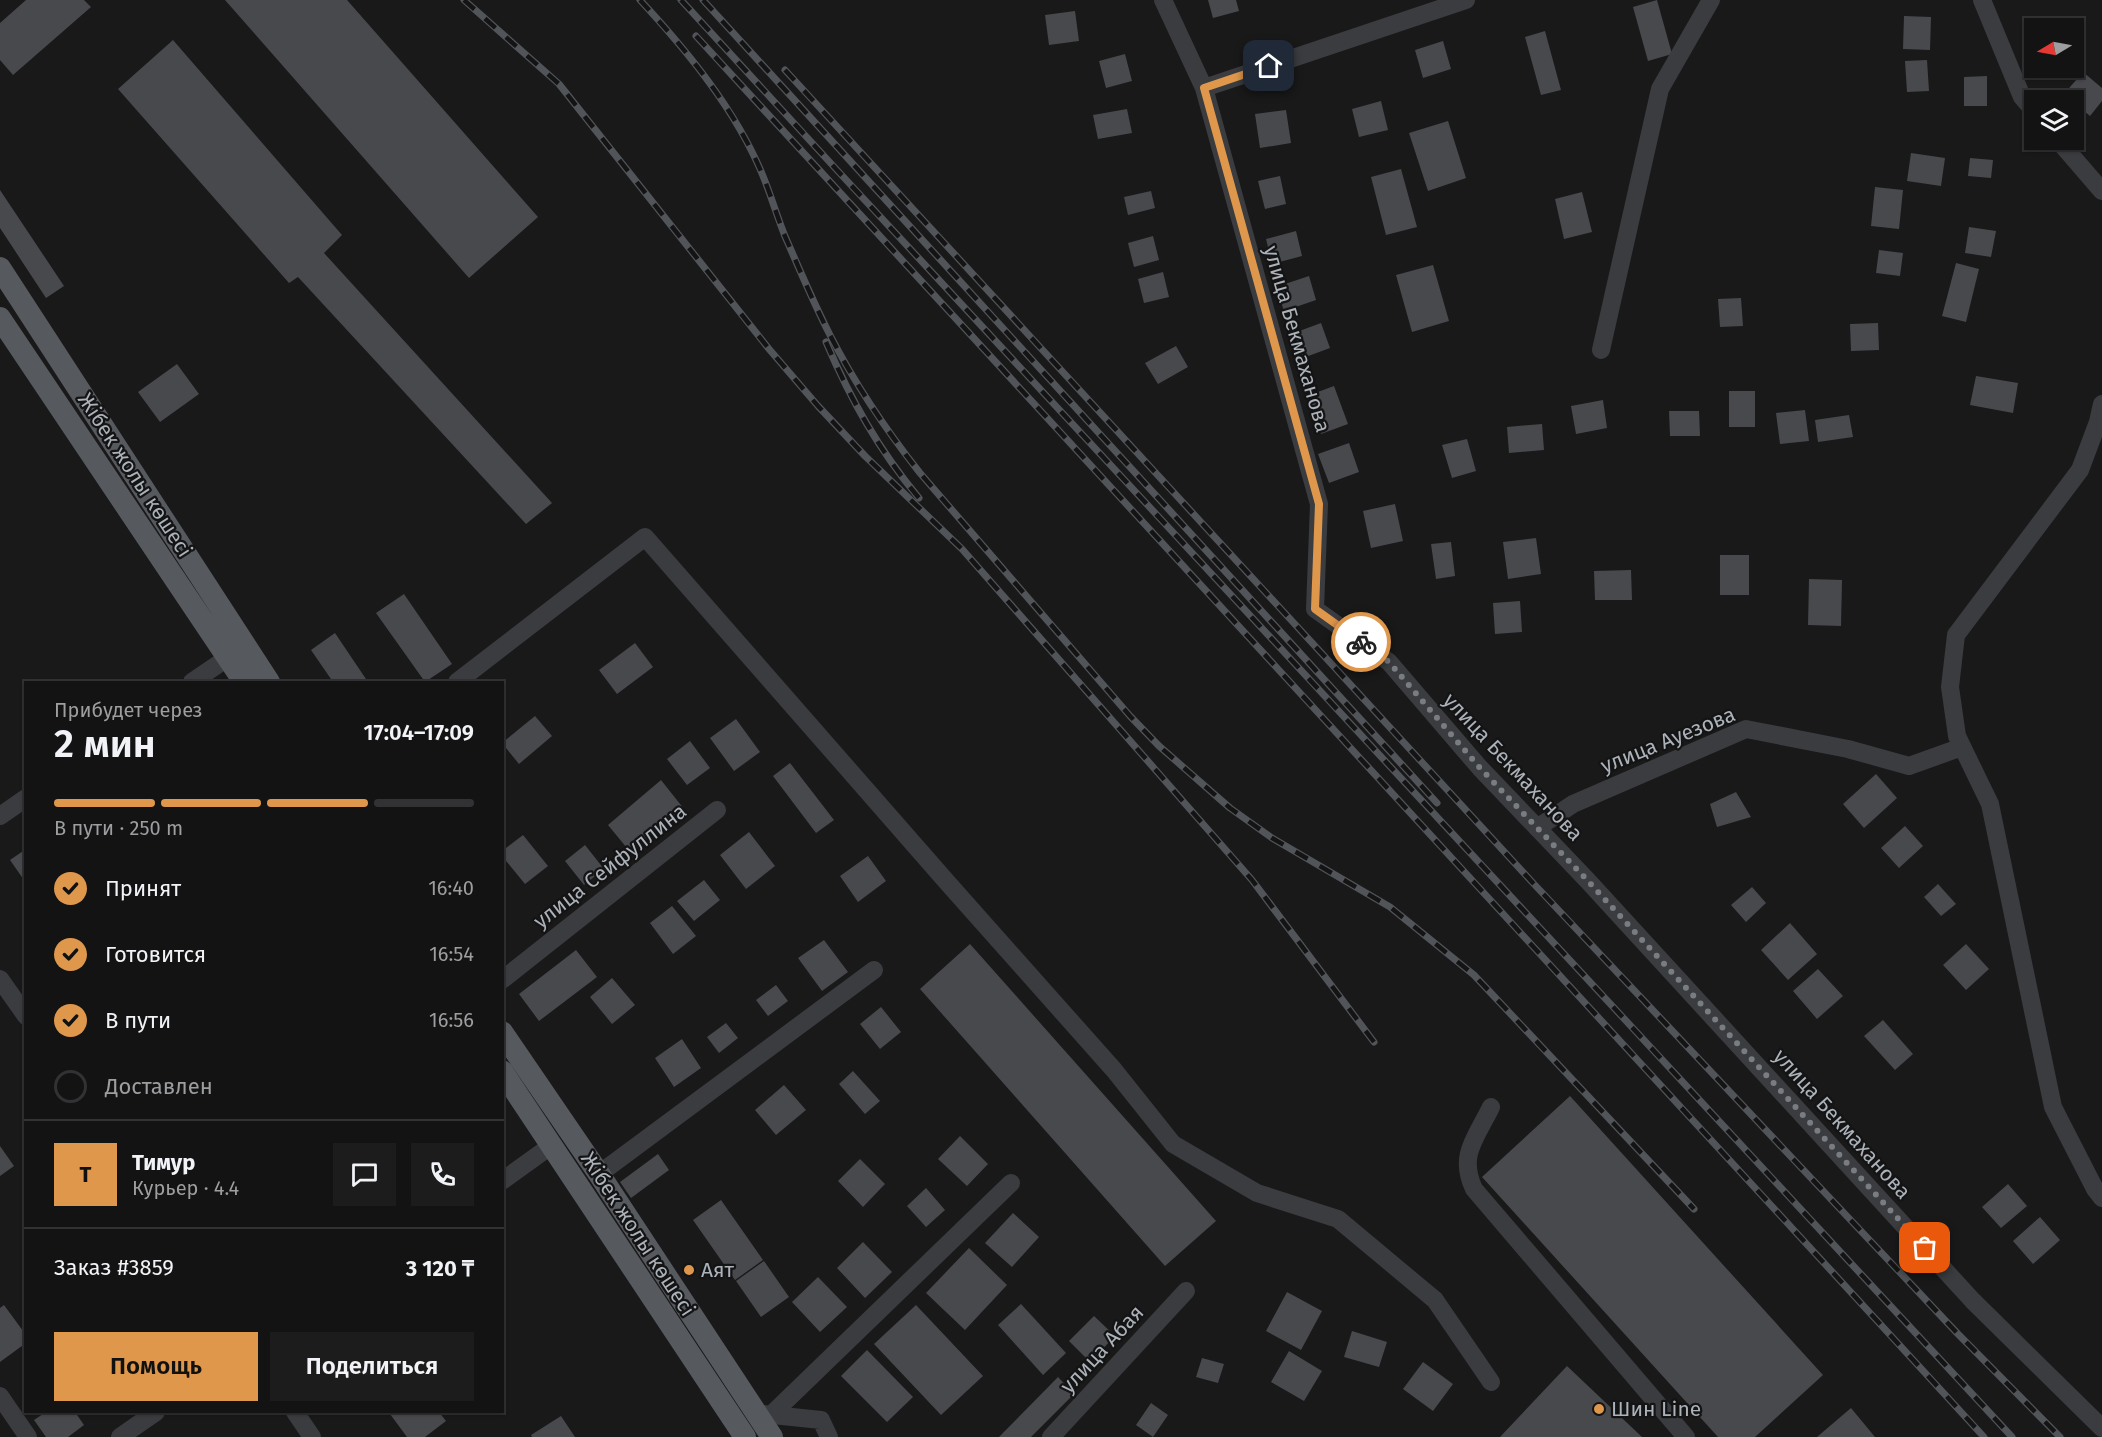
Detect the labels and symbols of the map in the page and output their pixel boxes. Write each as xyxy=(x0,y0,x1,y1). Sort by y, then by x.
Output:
north arrow xyxy=(2024,18,2084,78)
pin xyxy=(1243,40,1294,91)
street label: улица Бекмаханова xyxy=(1258,243,1336,435)
street label: Жібек жолы көшесі xyxy=(72,388,198,562)
courier xyxy=(1331,612,1391,672)
street label: улица Бекмаханова xyxy=(1438,687,1588,847)
street label: улица Ауезова xyxy=(1597,701,1739,779)
street label: улица Сейфуллина xyxy=(528,798,692,934)
street label: улица Бекмаханова xyxy=(1768,1044,1916,1204)
street label: Жібек жолы көшесі xyxy=(575,1147,701,1321)
pin xyxy=(1899,1222,1950,1273)
place label: Аят xyxy=(701,1257,735,1283)
marker: Аят xyxy=(682,1263,696,1277)
street label: улица Абая xyxy=(1055,1300,1149,1398)
place label: Шин Line xyxy=(1611,1396,1701,1422)
marker: Шин Line xyxy=(1592,1402,1606,1416)

